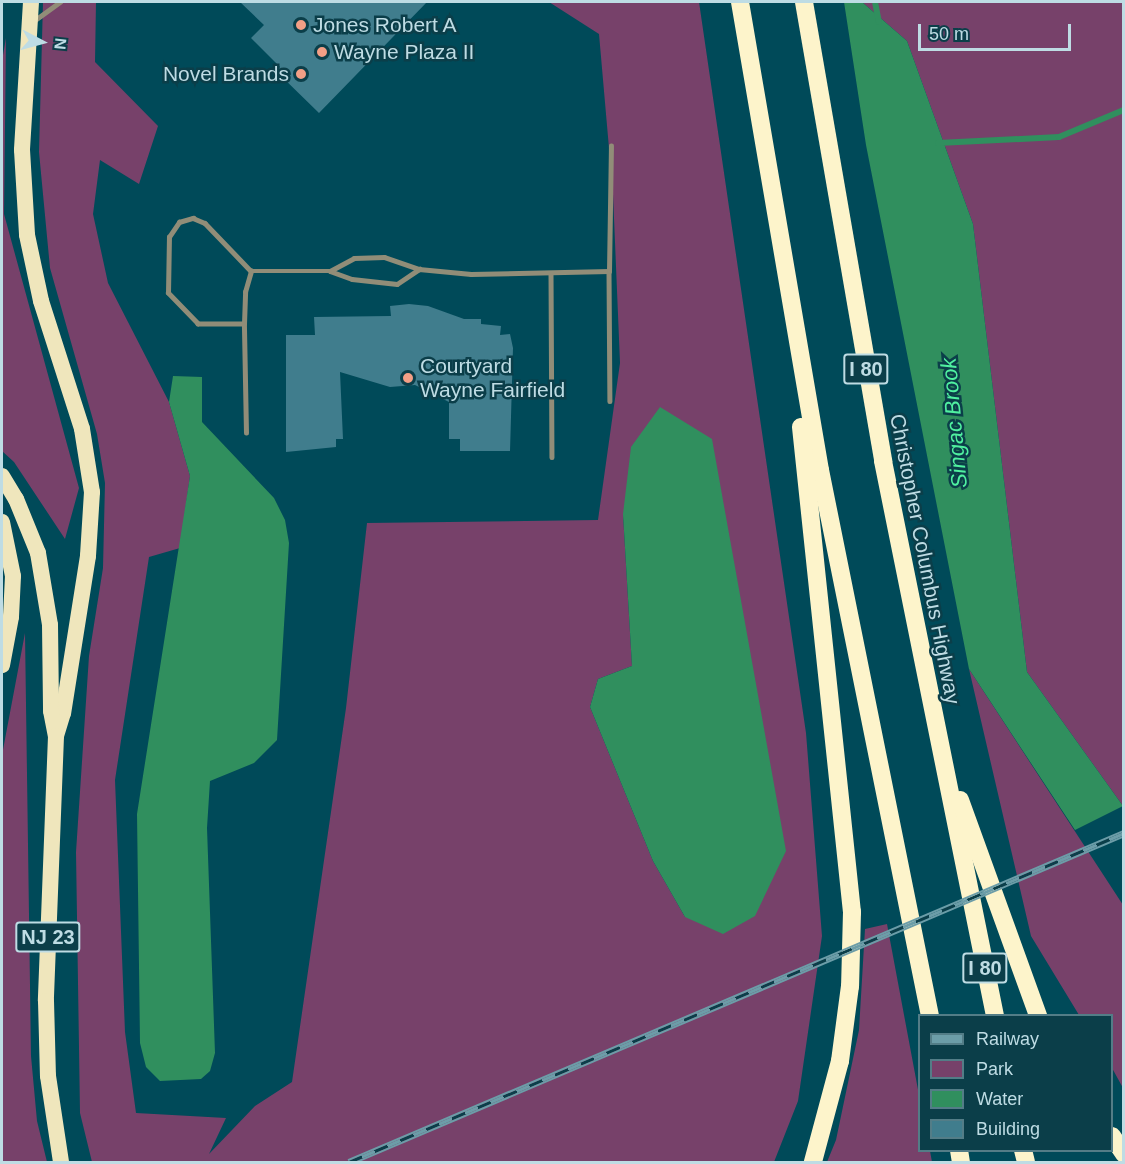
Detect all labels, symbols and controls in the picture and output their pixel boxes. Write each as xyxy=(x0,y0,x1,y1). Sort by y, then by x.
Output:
north arrow xyxy=(12,12,72,72)
place label: Jones Robert A xyxy=(313,12,458,38)
scale bar xyxy=(921,12,1074,50)
marker: Jones Robert A xyxy=(294,18,308,32)
text: 50 m xyxy=(929,24,969,44)
text: N xyxy=(51,37,69,51)
place label: Wayne Plaza II xyxy=(334,39,474,65)
marker: Wayne Plaza II xyxy=(315,45,329,59)
place label: Novel Brands xyxy=(163,61,289,87)
marker: Novel Brands xyxy=(294,67,308,81)
road number: I 80 xyxy=(842,352,890,386)
place label: Courtyard Wayne Fairfield xyxy=(420,353,565,403)
water label: Singac Brook xyxy=(935,357,973,489)
marker: Courtyard Wayne Fairfield xyxy=(401,371,415,385)
street label: Christopher Columbus Highway xyxy=(884,412,966,706)
road number: NJ 23 xyxy=(15,920,81,954)
road number: I 80 xyxy=(961,951,1009,985)
legend xyxy=(918,1014,1113,1152)
text: Railway xyxy=(976,1029,1039,1049)
text: Park xyxy=(976,1059,1013,1079)
text: Water xyxy=(976,1089,1023,1109)
text: Building xyxy=(976,1119,1040,1139)

